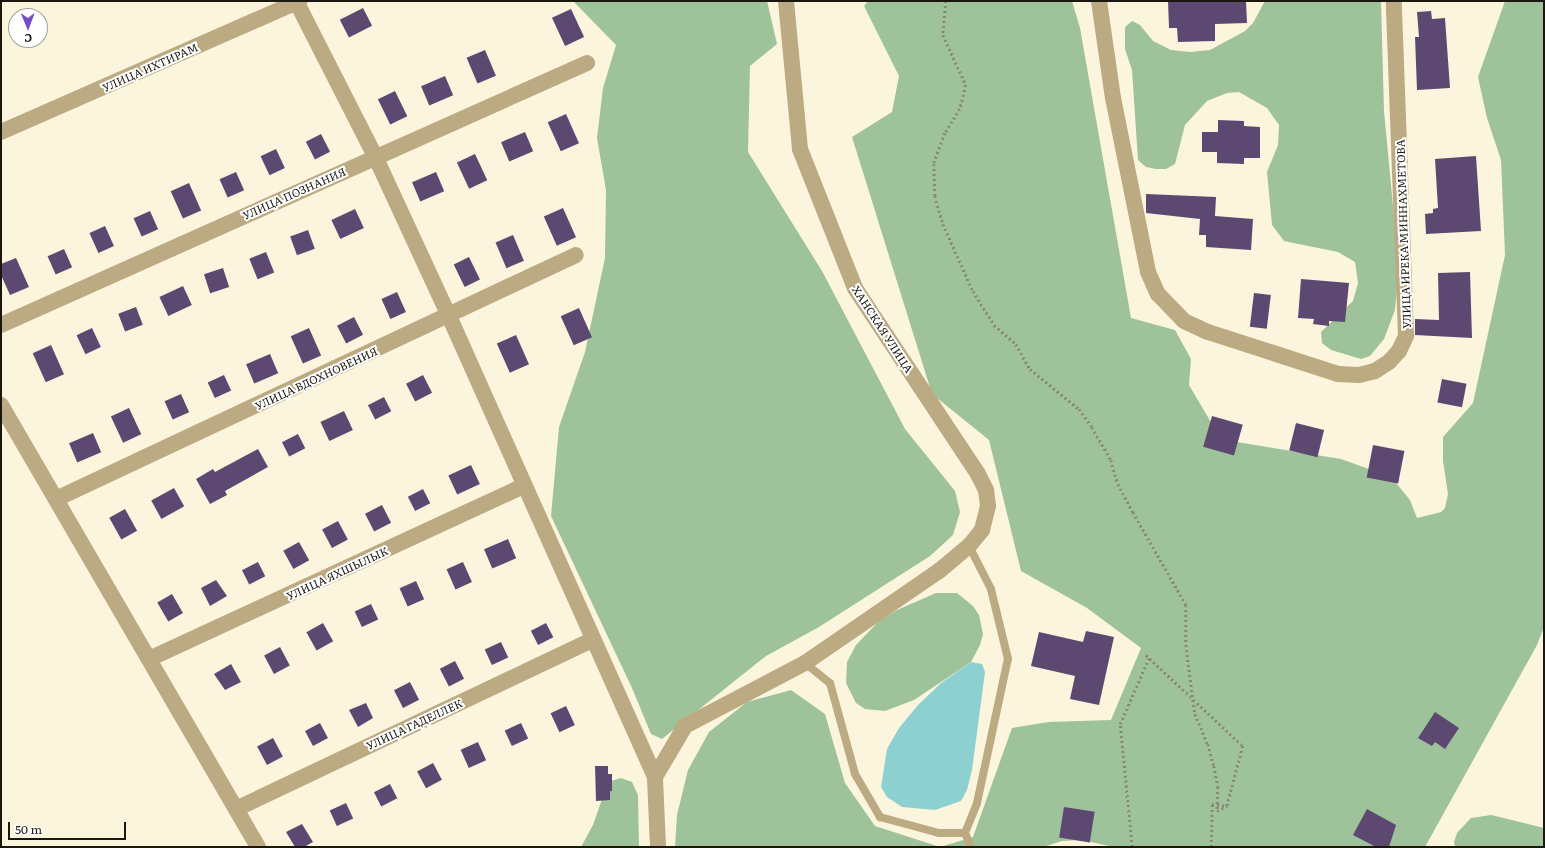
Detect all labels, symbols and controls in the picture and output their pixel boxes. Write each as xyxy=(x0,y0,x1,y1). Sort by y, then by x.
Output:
north arrow xyxy=(8,8,48,48)
text: С xyxy=(24,31,32,47)
street label: УЛИЦА ИХТИРАМ xyxy=(100,40,200,94)
street label: УЛИЦА ИРЕКА МИННАХМЕТОВА xyxy=(1393,139,1413,329)
street label: УЛИЦА ПОЗНАНИЯ xyxy=(240,164,348,222)
street label: ХАНСКАЯ УЛИЦА xyxy=(850,283,916,375)
street label: УЛИЦА ВДОХНОВЕНИЯ xyxy=(253,344,379,412)
street label: УЛИЦА ЯХШЫЛЫК xyxy=(284,544,390,602)
street label: УЛИЦА ГАДЕЛЛЕК xyxy=(364,696,464,752)
scale bar xyxy=(10,814,128,840)
text: 50 m xyxy=(15,820,42,838)

